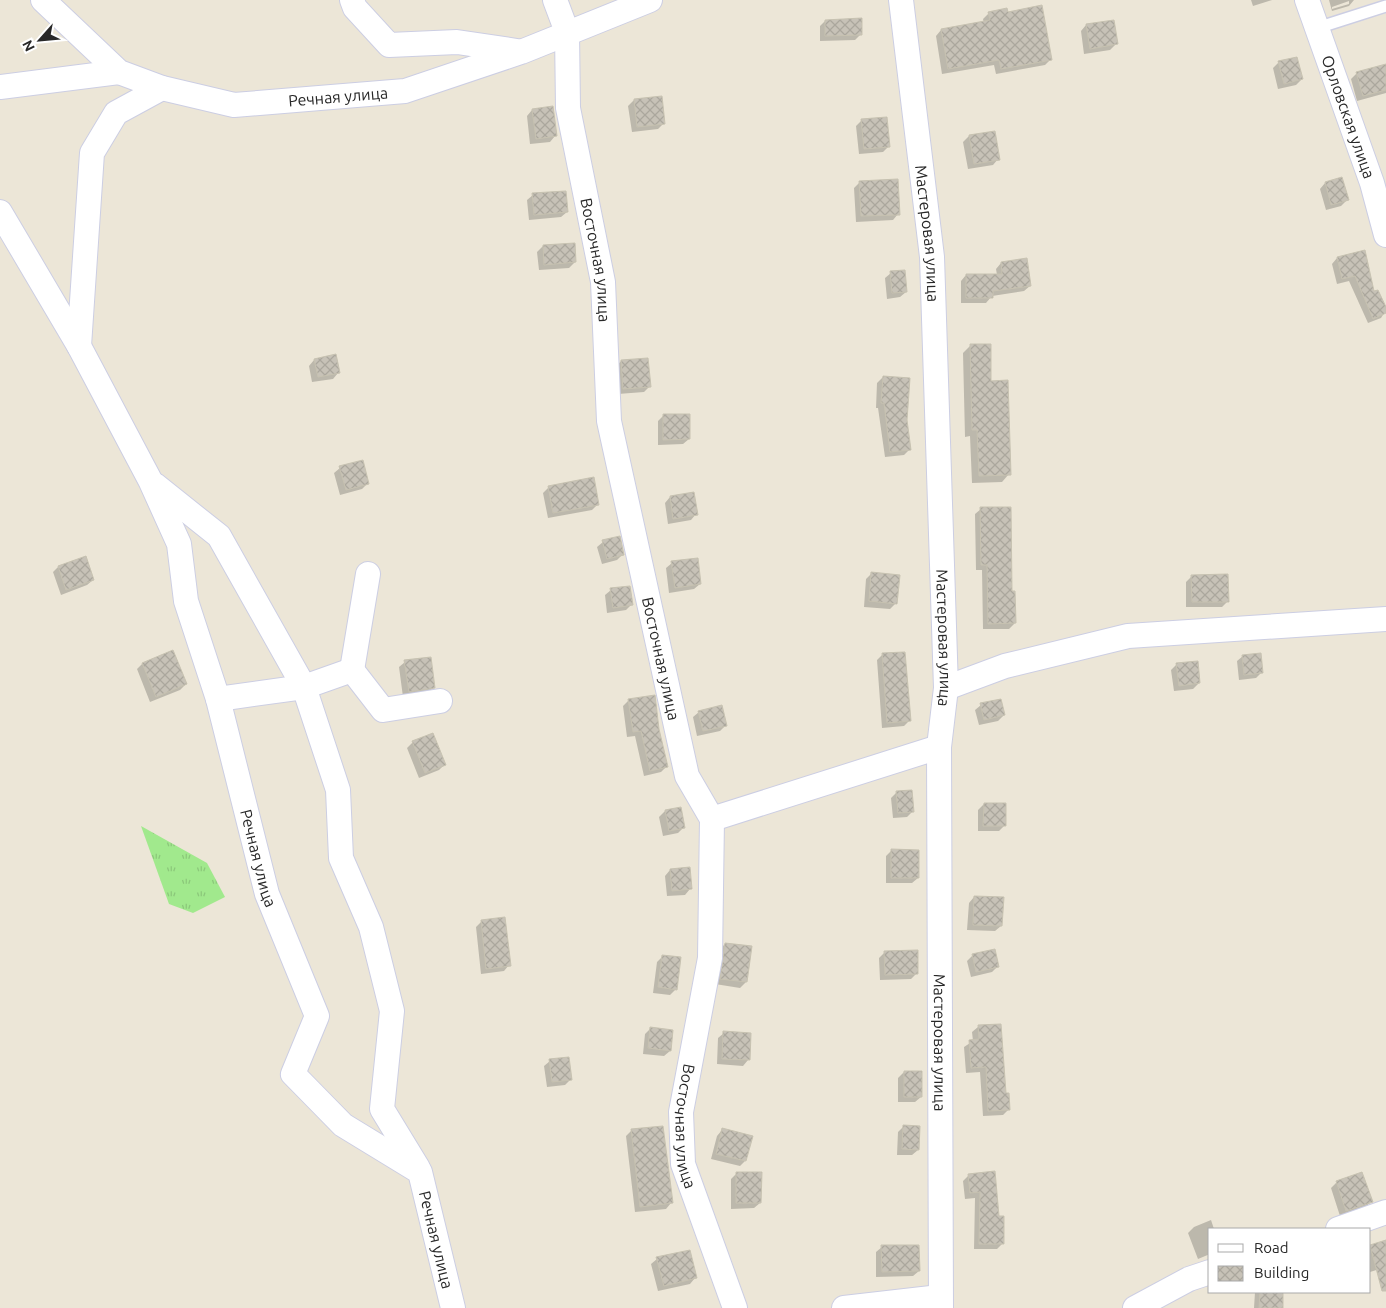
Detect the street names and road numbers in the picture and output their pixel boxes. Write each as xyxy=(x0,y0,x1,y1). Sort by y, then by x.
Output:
street label: Орловская улица xyxy=(1318,53,1379,181)
street label: Речная улица xyxy=(287,83,389,110)
street label: Мастеровая улица xyxy=(912,164,942,302)
street label: Восточная улица xyxy=(577,196,614,323)
street label: Мастеровая улица xyxy=(933,569,955,708)
street label: Восточная улица xyxy=(639,595,683,722)
street label: Речная улица xyxy=(237,807,280,909)
street label: Мастеровая улица xyxy=(931,974,949,1111)
street label: Восточная улица xyxy=(672,1063,700,1191)
street label: Речная улица xyxy=(416,1189,457,1291)

